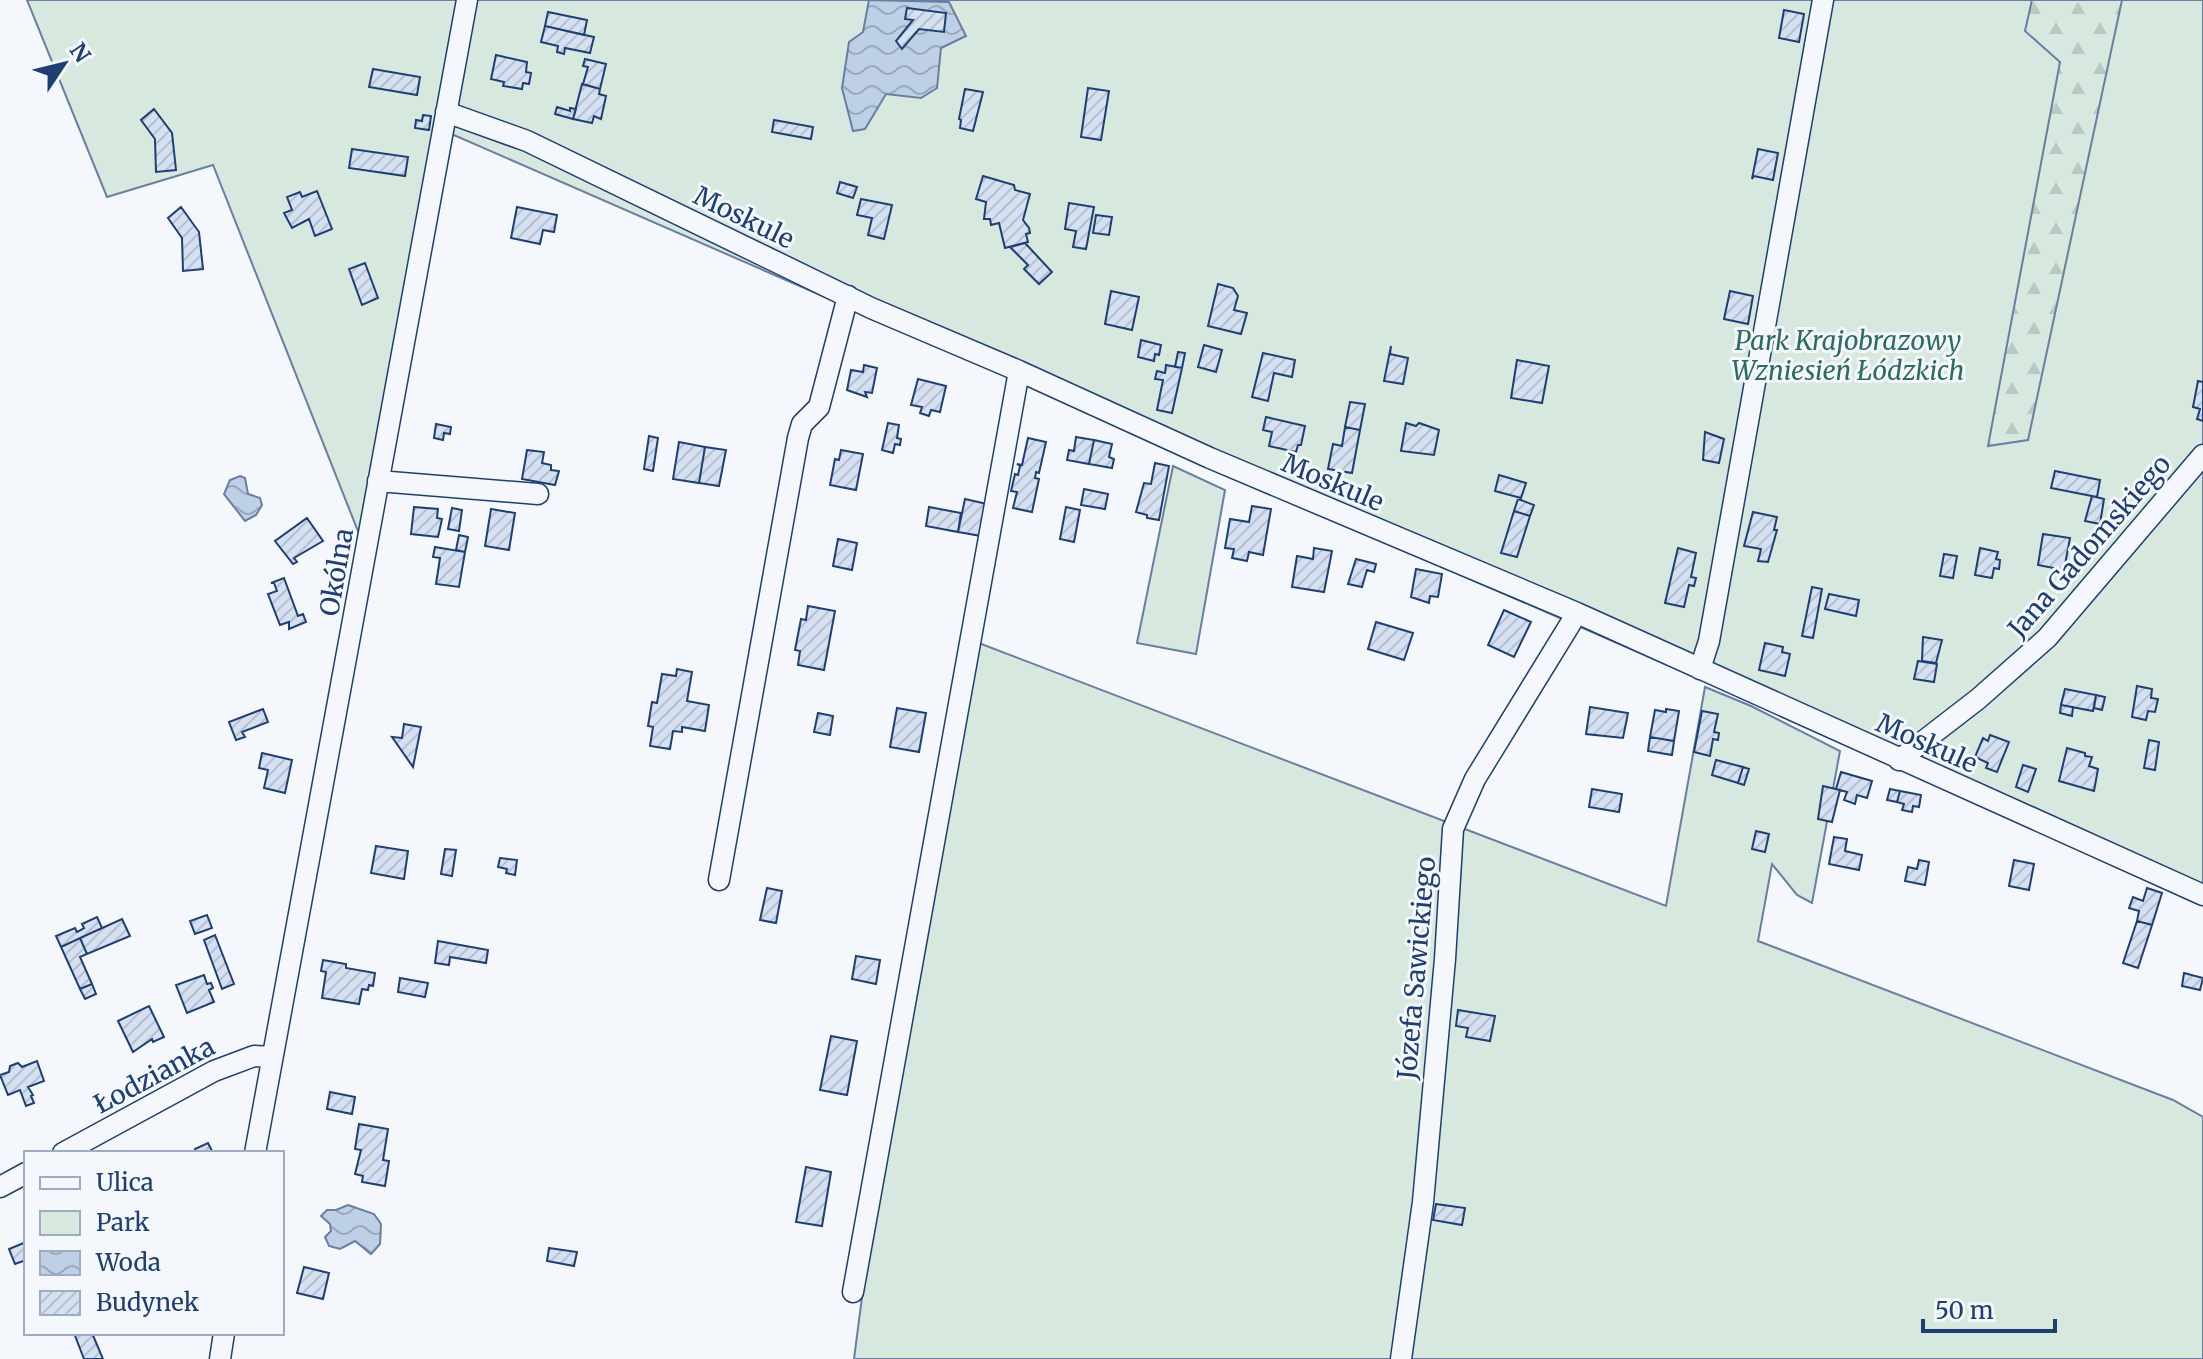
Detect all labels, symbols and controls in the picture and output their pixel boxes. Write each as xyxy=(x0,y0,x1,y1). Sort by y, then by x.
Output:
north arrow xyxy=(24,24,104,104)
text: N xyxy=(64,37,97,68)
street label: Moskule xyxy=(688,179,800,255)
park label: Park Krajobrazowy Wzniesień Łódzkich xyxy=(1732,324,1964,387)
street label: Moskule xyxy=(1277,446,1389,518)
street label: Jana Gadomskiego xyxy=(2000,448,2177,645)
street label: Okólna xyxy=(312,525,360,619)
street label: Moskule xyxy=(1871,706,1983,780)
street label: Józefa Sawickiego xyxy=(1390,855,1442,1082)
street label: Łodzianka xyxy=(88,1029,220,1121)
legend xyxy=(24,1151,284,1335)
text: Ulica xyxy=(96,1167,154,1198)
text: Park xyxy=(96,1207,150,1238)
text: Woda xyxy=(95,1247,161,1278)
scale bar xyxy=(1923,1283,2055,1333)
text: Budynek xyxy=(96,1287,200,1318)
text: 50 m xyxy=(1935,1295,1994,1326)

